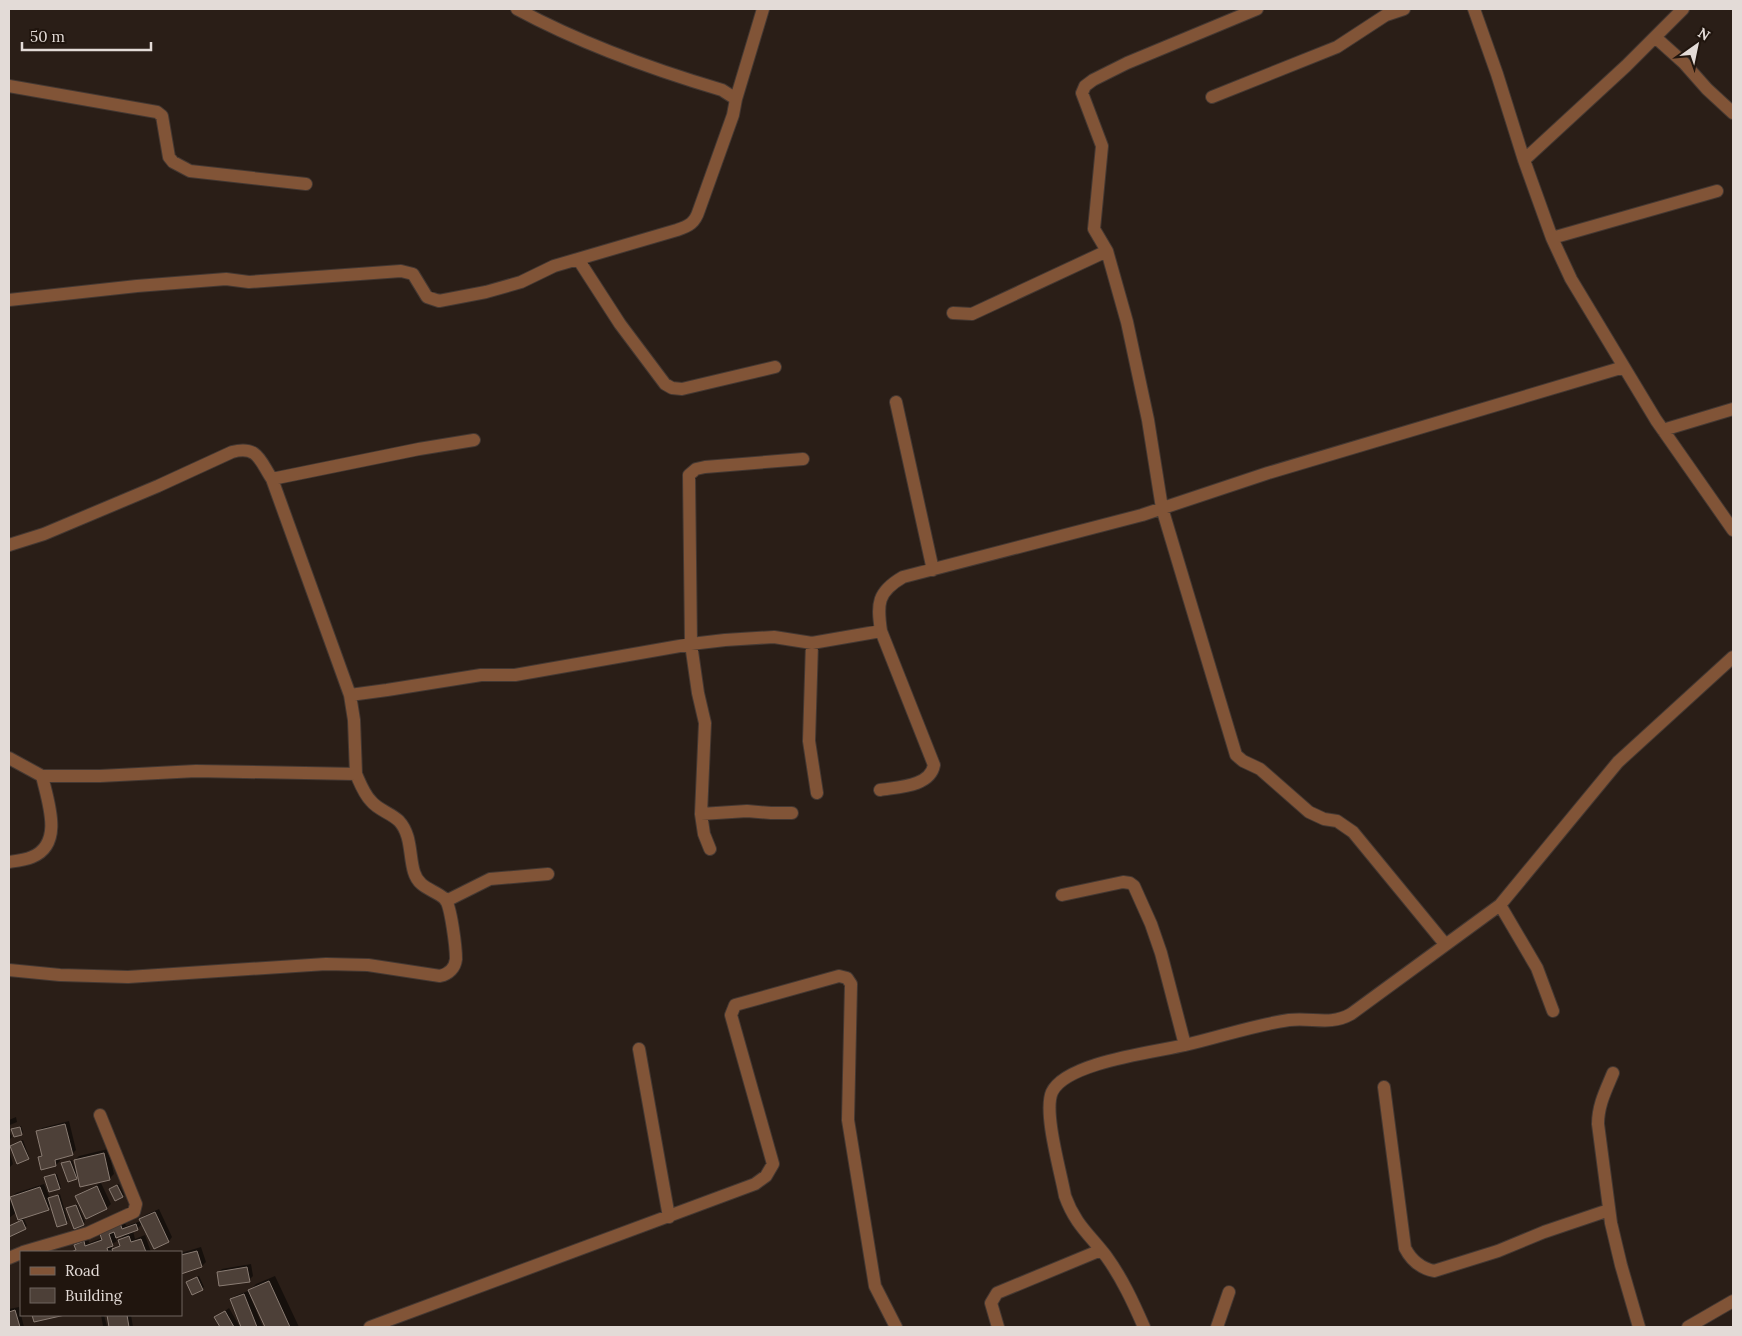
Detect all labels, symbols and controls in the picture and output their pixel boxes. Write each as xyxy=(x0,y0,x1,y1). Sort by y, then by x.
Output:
scale bar xyxy=(22,20,151,52)
north arrow xyxy=(1672,20,1722,70)
text: N xyxy=(1695,24,1714,45)
text: 50 m xyxy=(30,27,65,46)
legend xyxy=(20,1251,182,1316)
text: Road xyxy=(65,1261,100,1280)
text: Building xyxy=(65,1286,123,1305)

